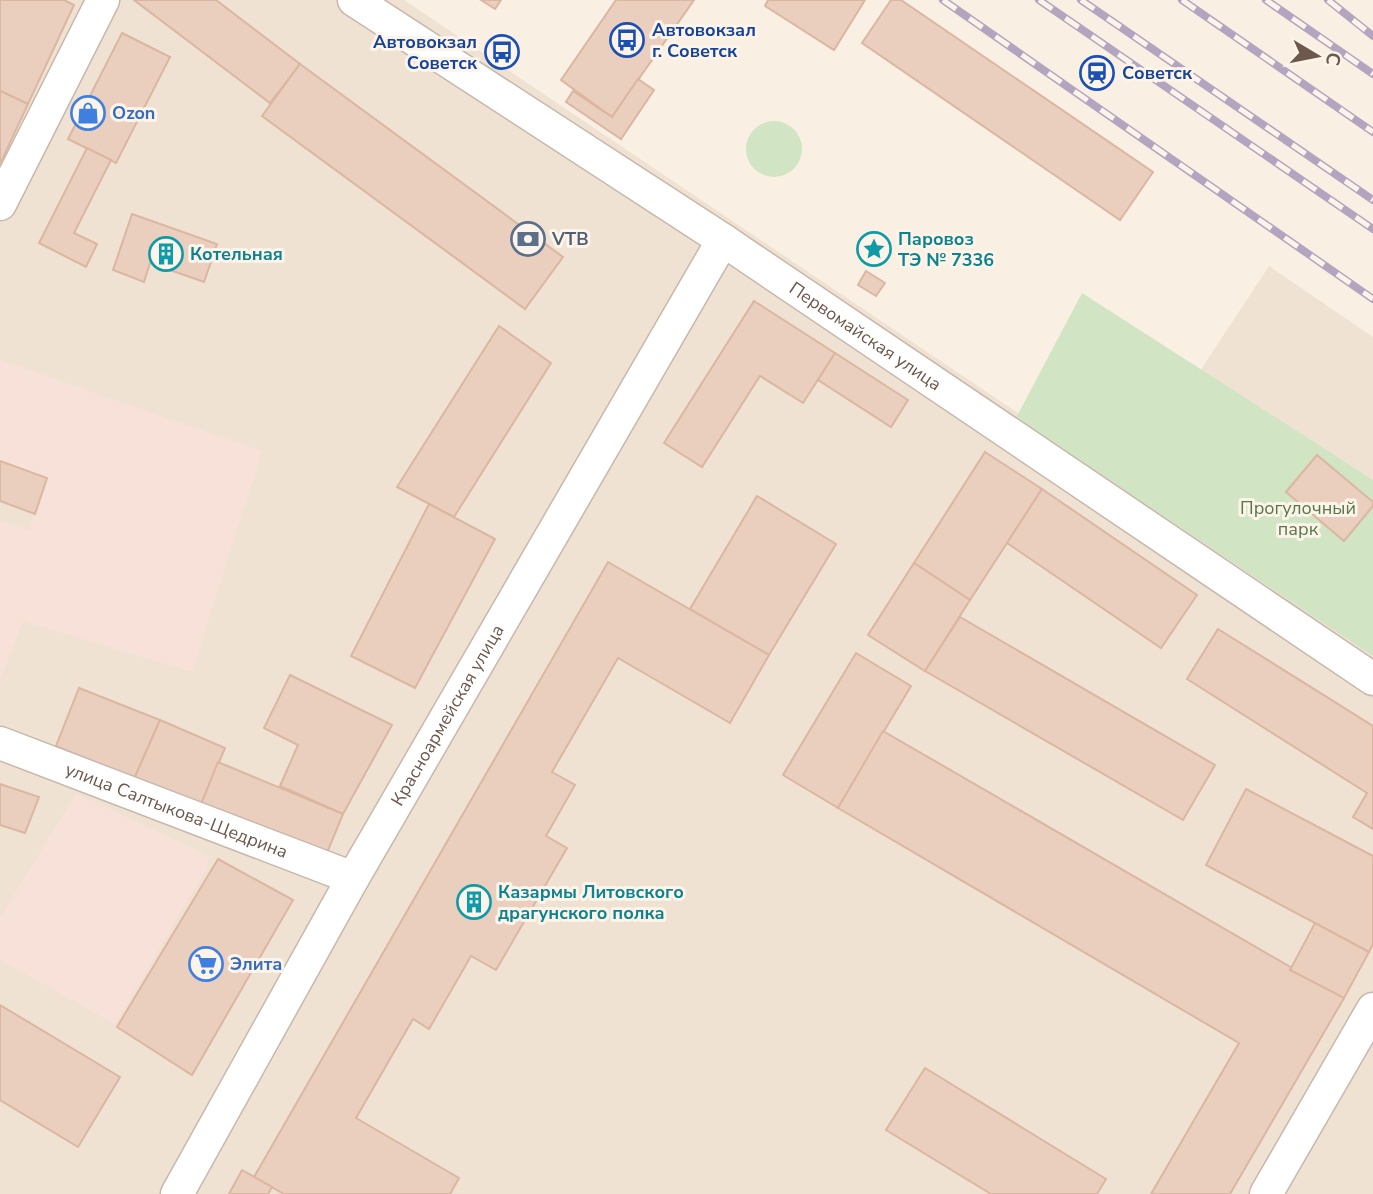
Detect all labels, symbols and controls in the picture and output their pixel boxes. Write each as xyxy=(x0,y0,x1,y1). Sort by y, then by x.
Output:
place label: Автовокзал г. Советск xyxy=(652,18,756,63)
bus stop icon: Автовокзал г. Советск xyxy=(608,21,646,59)
north arrow xyxy=(1282,21,1352,91)
place label: Автовокзал Советск xyxy=(373,30,478,75)
bus stop icon: Автовокзал Советск xyxy=(483,33,521,71)
text: С xyxy=(1319,50,1347,67)
station icon: Советск xyxy=(1078,54,1116,92)
place label: Советск xyxy=(1122,61,1193,85)
shop icon: Ozon xyxy=(69,94,107,132)
place label: Ozon xyxy=(112,101,155,125)
bank icon: VTB xyxy=(509,220,547,258)
place label: VTB xyxy=(551,227,589,251)
place label: Паровоз ТЭ № 7336 xyxy=(898,227,994,272)
place icon: Паровоз ТЭ № 7336 xyxy=(855,230,893,268)
building icon: Котельная xyxy=(147,235,185,273)
place label: Котельная xyxy=(190,242,283,266)
street label: Первомайская улица xyxy=(785,276,946,396)
park label: Прогулочный парк xyxy=(1240,496,1356,541)
street label: Красноармейская улица xyxy=(385,620,510,810)
street label: улица Салтыкова-Щедрина xyxy=(62,757,291,864)
place label: Казармы Литовского драгунского полка xyxy=(498,880,684,925)
building icon: Казармы Литовского драгунского полка xyxy=(455,883,493,921)
supermarket icon: Элита xyxy=(187,945,225,983)
place label: Элита xyxy=(230,952,282,976)

